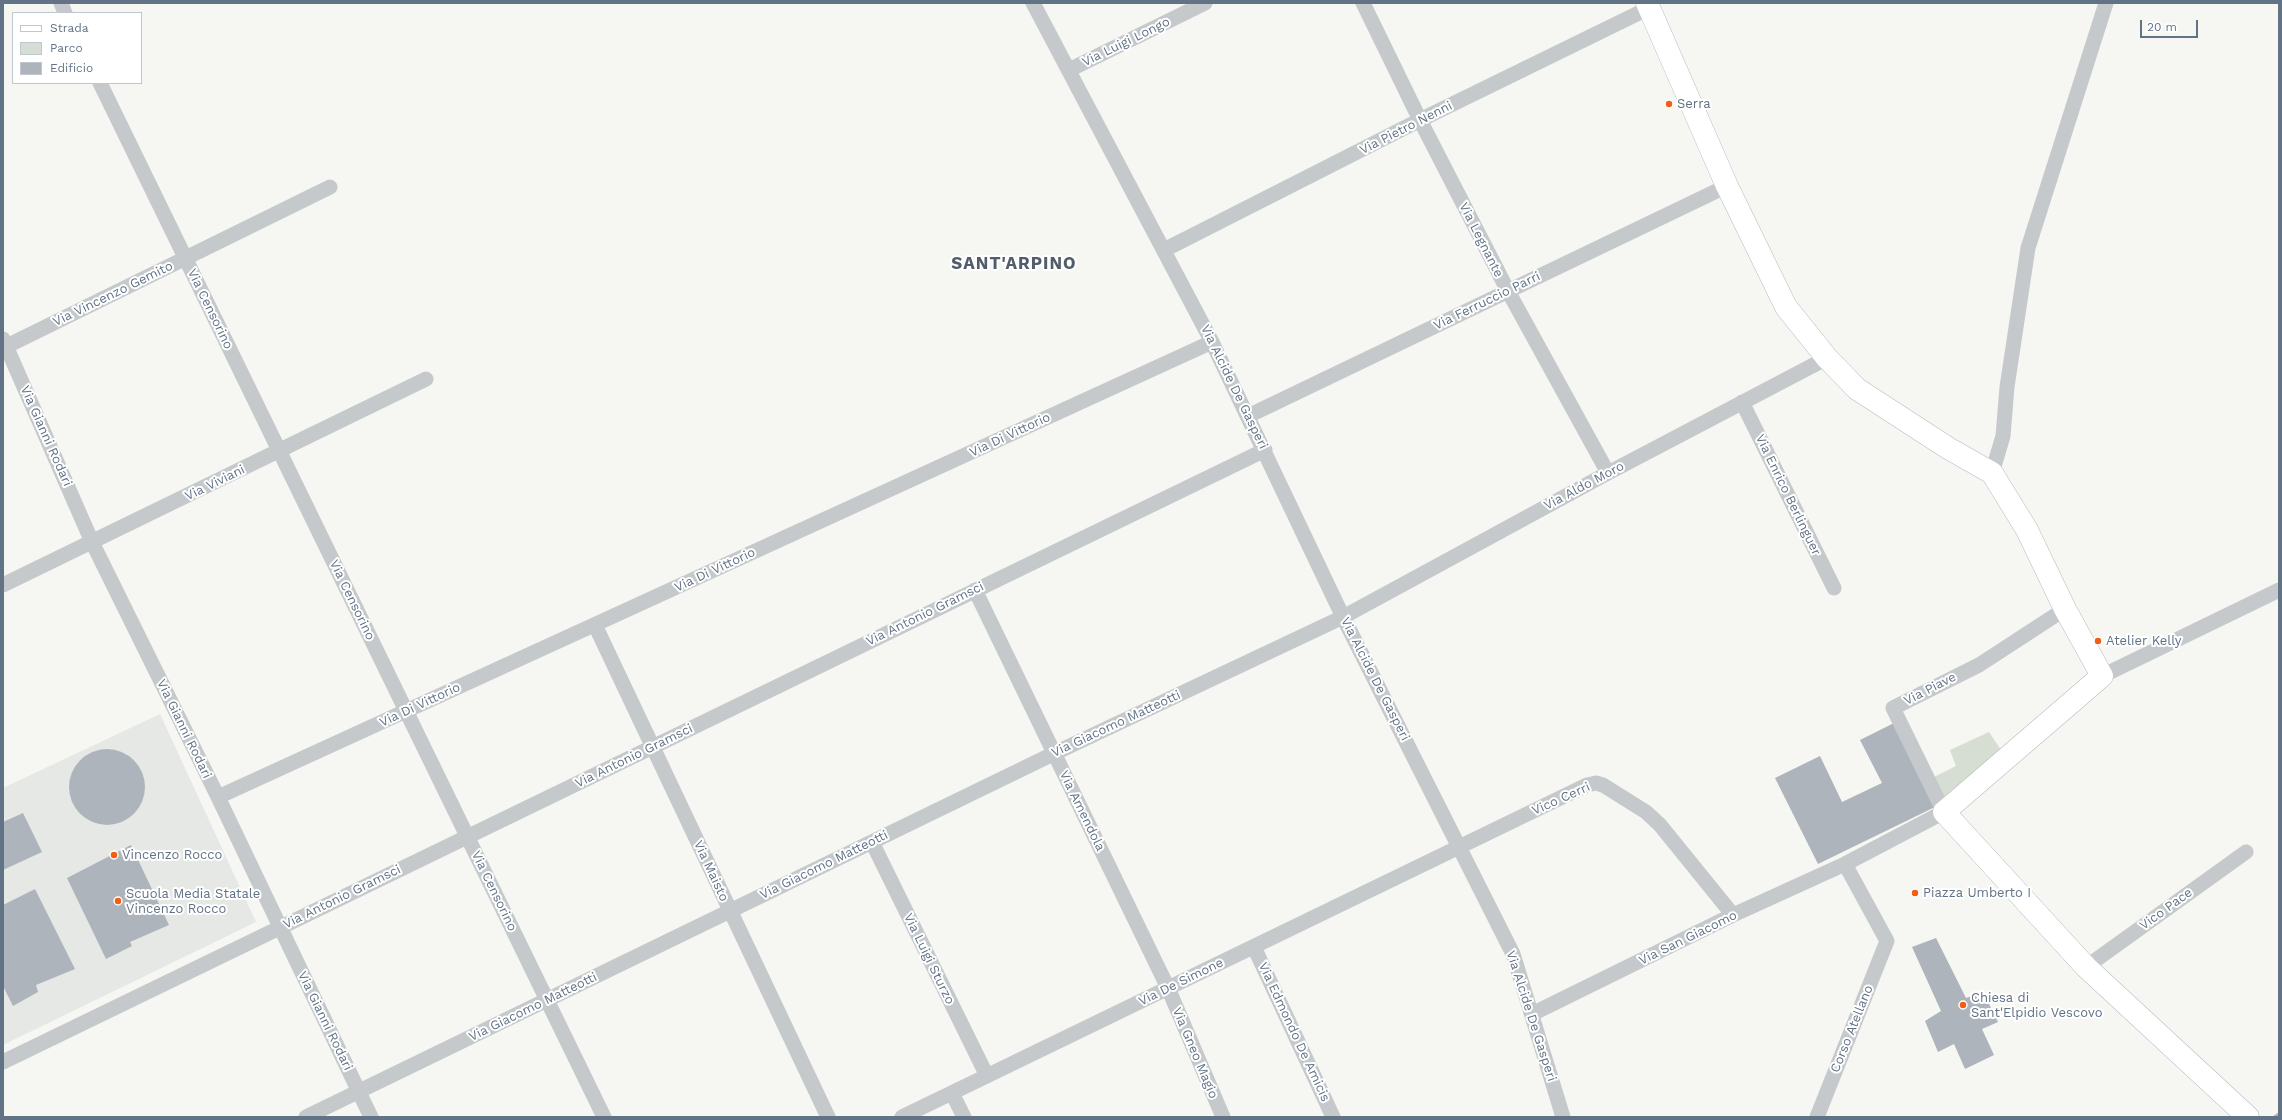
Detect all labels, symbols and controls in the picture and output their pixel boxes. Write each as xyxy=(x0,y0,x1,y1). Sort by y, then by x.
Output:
legend xyxy=(12,12,142,84)
scale bar xyxy=(2142,12,2200,38)
street label: Via Luigi Longo xyxy=(1080,14,1172,70)
text: 20 m xyxy=(2147,20,2177,34)
text: Strada xyxy=(50,21,89,35)
text: Parco xyxy=(50,41,83,55)
text: Edificio xyxy=(50,61,93,75)
place label: Serra xyxy=(1677,96,1711,112)
street label: Via Pietro Nenni xyxy=(1357,98,1455,158)
marker: Serra xyxy=(1664,99,1674,109)
street label: Via Legnante xyxy=(1455,200,1507,280)
district label: SANT'ARPINO xyxy=(951,254,1077,274)
street label: Via Vincenzo Gemito xyxy=(50,258,176,330)
street label: Via Censorino xyxy=(184,266,236,352)
street label: Via Ferruccio Parri xyxy=(1431,268,1543,334)
street label: Via Alcide De Gasperi xyxy=(1197,322,1271,452)
street label: Via Gianni Rodari xyxy=(17,383,75,489)
street label: Via Di Vittorio xyxy=(967,410,1053,460)
street label: Via Enrico Berlinguer xyxy=(1752,432,1824,558)
street label: Via Aldo Moro xyxy=(1541,458,1627,514)
street label: Via Viviani xyxy=(183,462,247,504)
street label: Via Di Vittorio xyxy=(672,545,758,595)
street label: Via Censorino xyxy=(326,557,378,643)
street label: Via Antonio Gramsci xyxy=(864,579,986,649)
street label: Via Alcide De Gasperi xyxy=(1337,615,1413,743)
place label: Atelier Kelly xyxy=(2106,633,2182,649)
marker: Atelier Kelly xyxy=(2093,636,2103,646)
street label: Via Piave xyxy=(1901,669,1959,709)
street label: Via Gianni Rodari xyxy=(153,677,215,781)
street label: Via Di Vittorio xyxy=(377,680,463,730)
street label: Via Giacomo Matteotti xyxy=(1049,687,1183,761)
street label: Via Antonio Gramsci xyxy=(573,721,695,791)
street label: Via Amendola xyxy=(1056,768,1108,854)
street label: Vico Cerri xyxy=(1530,779,1592,819)
street label: Via Giacomo Matteotti xyxy=(757,827,891,903)
street label: Via Maisto xyxy=(690,838,732,904)
place label: Vincenzo Rocco xyxy=(122,847,222,863)
street label: Via Censorino xyxy=(468,848,520,934)
marker: Vincenzo Rocco xyxy=(109,850,119,860)
street label: Via Antonio Gramsci xyxy=(281,862,403,932)
place label: Piazza Umberto I xyxy=(1923,885,2031,901)
street label: Vico Pace xyxy=(2137,885,2195,933)
place label: Scuola Media Statale Vincenzo Rocco xyxy=(126,886,260,917)
marker: Piazza Umberto I xyxy=(1910,888,1920,898)
marker: Scuola Media Statale Vincenzo Rocco xyxy=(113,896,123,906)
street label: Via San Giacomo xyxy=(1636,907,1740,969)
street label: Via Luigi Sturzo xyxy=(900,911,958,1007)
street label: Via Alcide De Gasperi xyxy=(1503,949,1559,1083)
street label: Via De Simone xyxy=(1136,955,1226,1009)
street label: Via Edmondo De Amicis xyxy=(1255,960,1333,1104)
street label: Via Gianni Rodari xyxy=(294,969,356,1073)
street label: Via Giacomo Matteotti xyxy=(466,969,600,1045)
street label: Corso Atellano xyxy=(1827,983,1877,1075)
place label: Chiesa di Sant'Elpidio Vescovo xyxy=(1971,990,2103,1021)
marker: Chiesa di Sant'Elpidio Vescovo xyxy=(1958,1000,1968,1010)
street label: Via Gneo Magio xyxy=(1169,1005,1221,1101)

